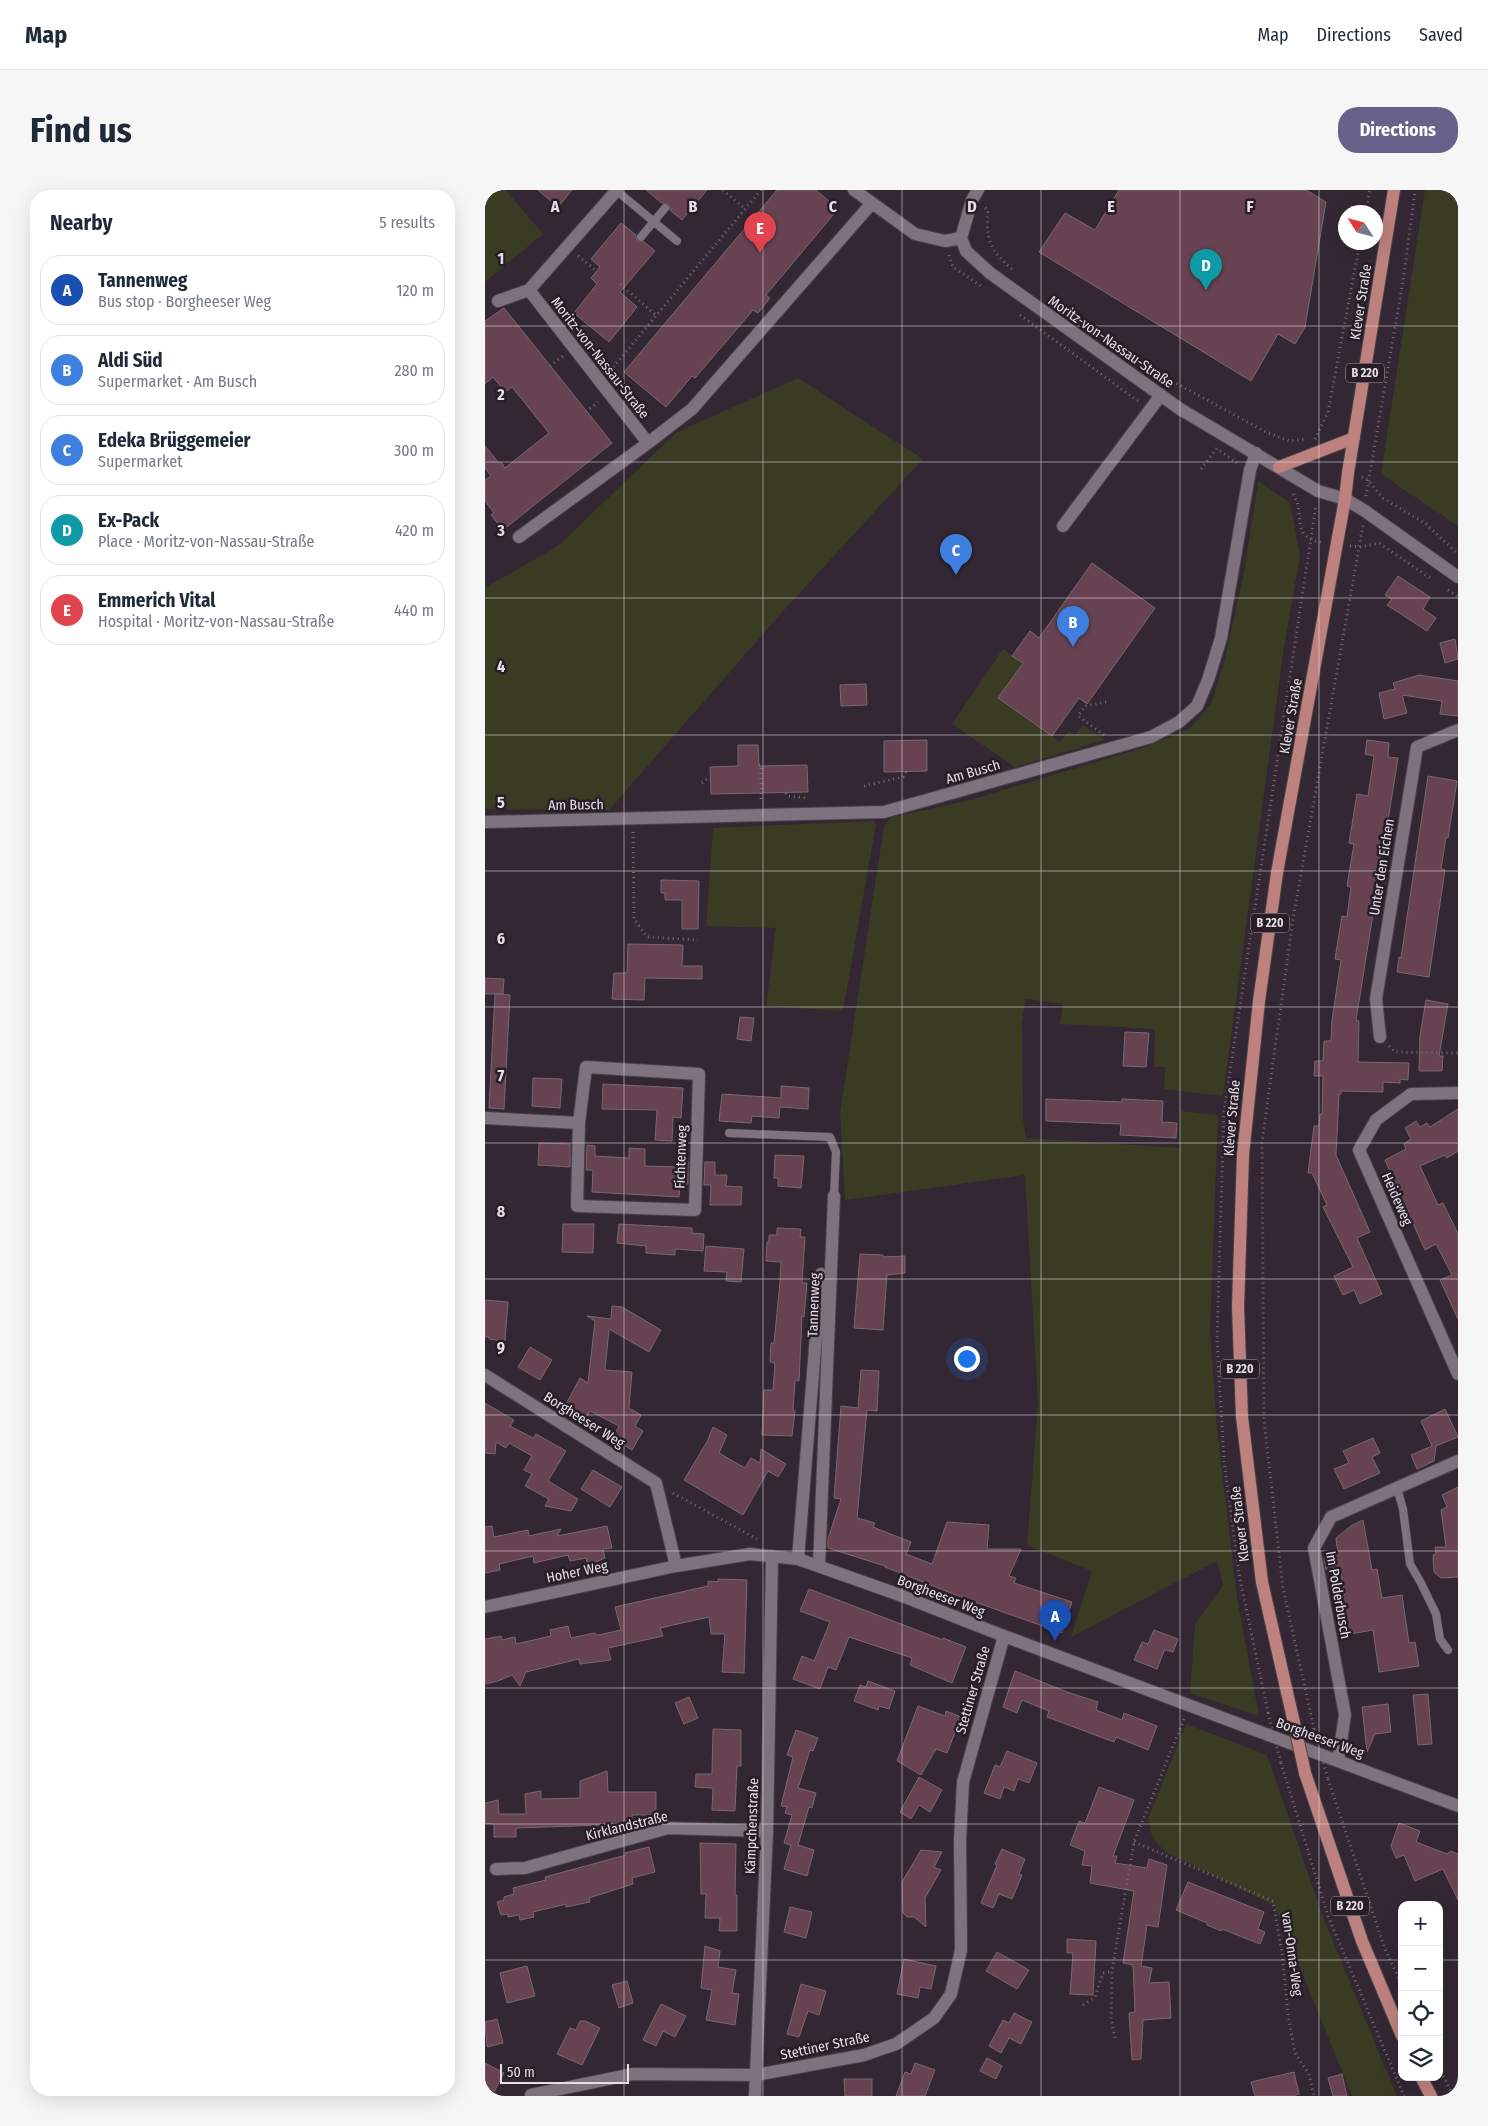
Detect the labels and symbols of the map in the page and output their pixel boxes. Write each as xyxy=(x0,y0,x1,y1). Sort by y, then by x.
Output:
text: A xyxy=(550,197,560,216)
text: B xyxy=(689,197,698,216)
text: C xyxy=(829,197,838,216)
text: D xyxy=(967,197,977,216)
text: E xyxy=(1107,197,1115,216)
text: F xyxy=(1246,197,1254,216)
north arrow xyxy=(1338,205,1383,250)
pin: E xyxy=(744,212,776,253)
text: 1 xyxy=(498,249,504,268)
pin: D xyxy=(1190,249,1222,290)
street label: Klever Straße xyxy=(1347,263,1375,341)
street label: Moritz-von-Nassau-Straße xyxy=(1045,292,1177,392)
street label: Moritz-von-Nassau-Straße xyxy=(547,294,653,422)
road number: B 220 xyxy=(1346,364,1384,382)
text: 2 xyxy=(496,385,505,404)
text: 3 xyxy=(496,521,505,540)
pin: C xyxy=(940,534,972,575)
pin: B xyxy=(1057,606,1089,647)
text: 4 xyxy=(497,657,505,676)
street label: Klever Straße xyxy=(1276,677,1306,755)
street label: Am Busch xyxy=(944,756,1002,788)
text: 5 xyxy=(497,793,505,812)
street label: Am Busch xyxy=(548,796,604,814)
street label: Unter den Eichen xyxy=(1366,817,1398,917)
road number: B 220 xyxy=(1251,914,1289,932)
text: 6 xyxy=(497,929,505,948)
text: 7 xyxy=(498,1066,505,1085)
street label: Klever Straße xyxy=(1220,1079,1244,1157)
street label: Fichtenweg xyxy=(671,1124,691,1189)
street label: Heideweg xyxy=(1378,1170,1416,1228)
text: 8 xyxy=(497,1202,506,1221)
street label: Tannenweg xyxy=(804,1272,824,1337)
text: 9 xyxy=(497,1338,505,1357)
your location xyxy=(954,1346,980,1372)
road number: B 220 xyxy=(1221,1360,1259,1378)
street label: Borgheeser Weg xyxy=(540,1388,628,1452)
street label: Klever Straße xyxy=(1227,1485,1253,1563)
street label: Im Polderbusch xyxy=(1322,1550,1354,1640)
street label: Hoher Weg xyxy=(545,1557,610,1587)
street label: Borgheeser Weg xyxy=(895,1572,988,1621)
pin: A xyxy=(1039,1600,1071,1641)
street label: Stettiner Straße xyxy=(952,1644,994,1736)
street label: Borgheeser Weg xyxy=(1274,1714,1367,1762)
street label: Kämpchenstraße xyxy=(742,1777,762,1874)
street label: Kirklandstraße xyxy=(584,1808,670,1844)
road number: B 220 xyxy=(1331,1896,1369,1915)
street label: van-Onna-Weg xyxy=(1278,1911,1306,1998)
street label: Stettiner Straße xyxy=(779,2028,871,2064)
scale bar xyxy=(500,2061,629,2084)

